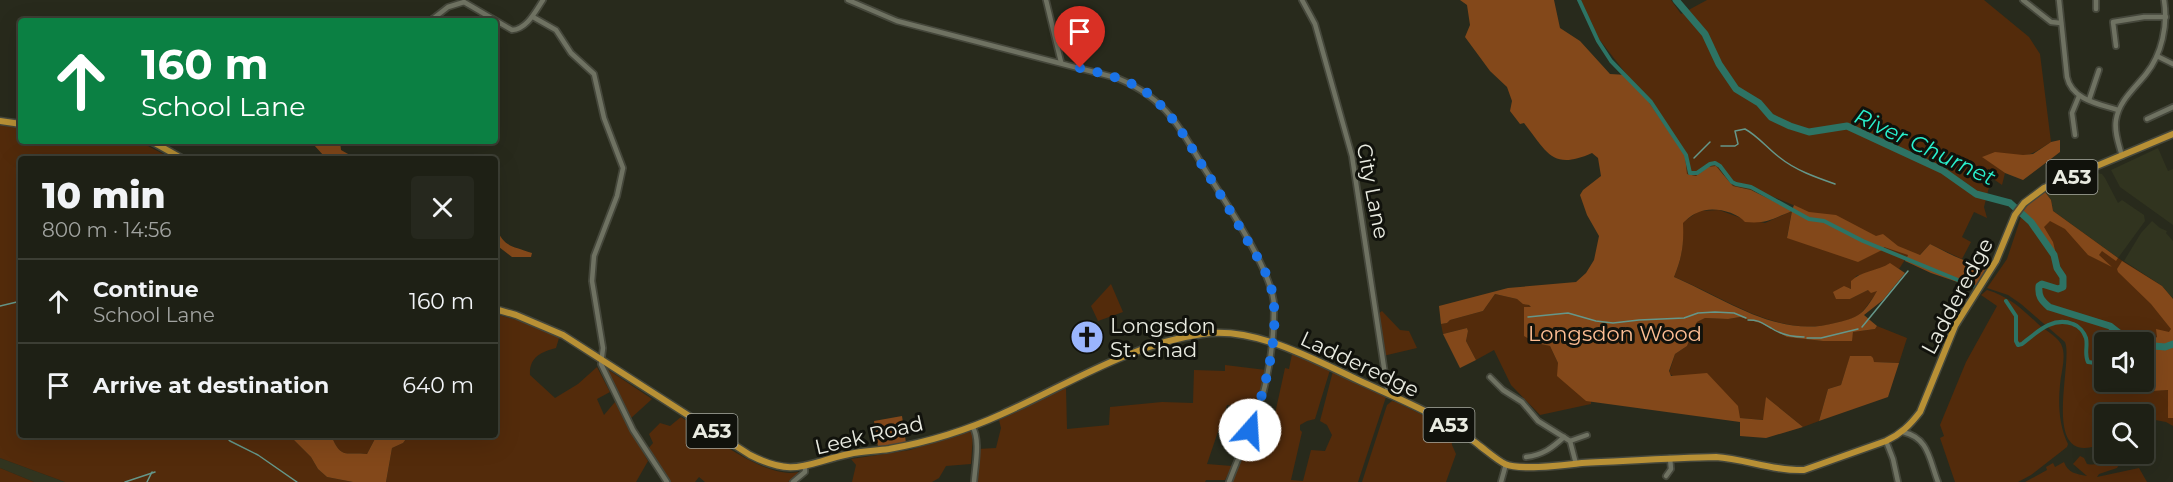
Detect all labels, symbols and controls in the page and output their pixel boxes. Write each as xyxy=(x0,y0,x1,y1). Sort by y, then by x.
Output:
pin xyxy=(1054,6,1105,68)
icon: arrive xyxy=(1063,15,1096,48)
text: 160 m xyxy=(141,38,269,90)
icon: ahead xyxy=(42,42,120,120)
text: School Lane xyxy=(141,90,305,123)
water label: River Churnet xyxy=(1850,103,2000,191)
street label: City Lane xyxy=(1352,141,1394,241)
road number: A53 xyxy=(2046,160,2098,194)
text: 10 min xyxy=(42,173,166,217)
button: close xyxy=(411,176,474,239)
text: 800 m · 14:56 xyxy=(42,218,172,242)
street label: Ladderedge xyxy=(1916,234,1998,358)
text: Continue xyxy=(93,276,199,303)
icon: ahead xyxy=(42,285,75,318)
text: 160 m xyxy=(409,288,474,315)
text: School Lane xyxy=(93,303,215,327)
place label: Longsdon St. Chad xyxy=(1110,313,1216,362)
church icon: Longsdon St. Chad xyxy=(1069,319,1105,355)
park label: Longsdon Wood xyxy=(1528,321,1702,346)
street label: Ladderedge xyxy=(1297,326,1423,402)
map controls xyxy=(2094,332,2154,464)
button: sound xyxy=(2094,332,2154,392)
icon: arrive xyxy=(42,369,75,402)
text: Arrive at destination xyxy=(93,372,329,399)
text: 640 m xyxy=(402,372,474,399)
position arrow xyxy=(1218,398,1282,462)
button: search xyxy=(2094,404,2154,464)
road number: A53 xyxy=(1424,408,1474,442)
street label: Leek Road xyxy=(812,410,926,460)
road number: A53 xyxy=(686,414,738,448)

